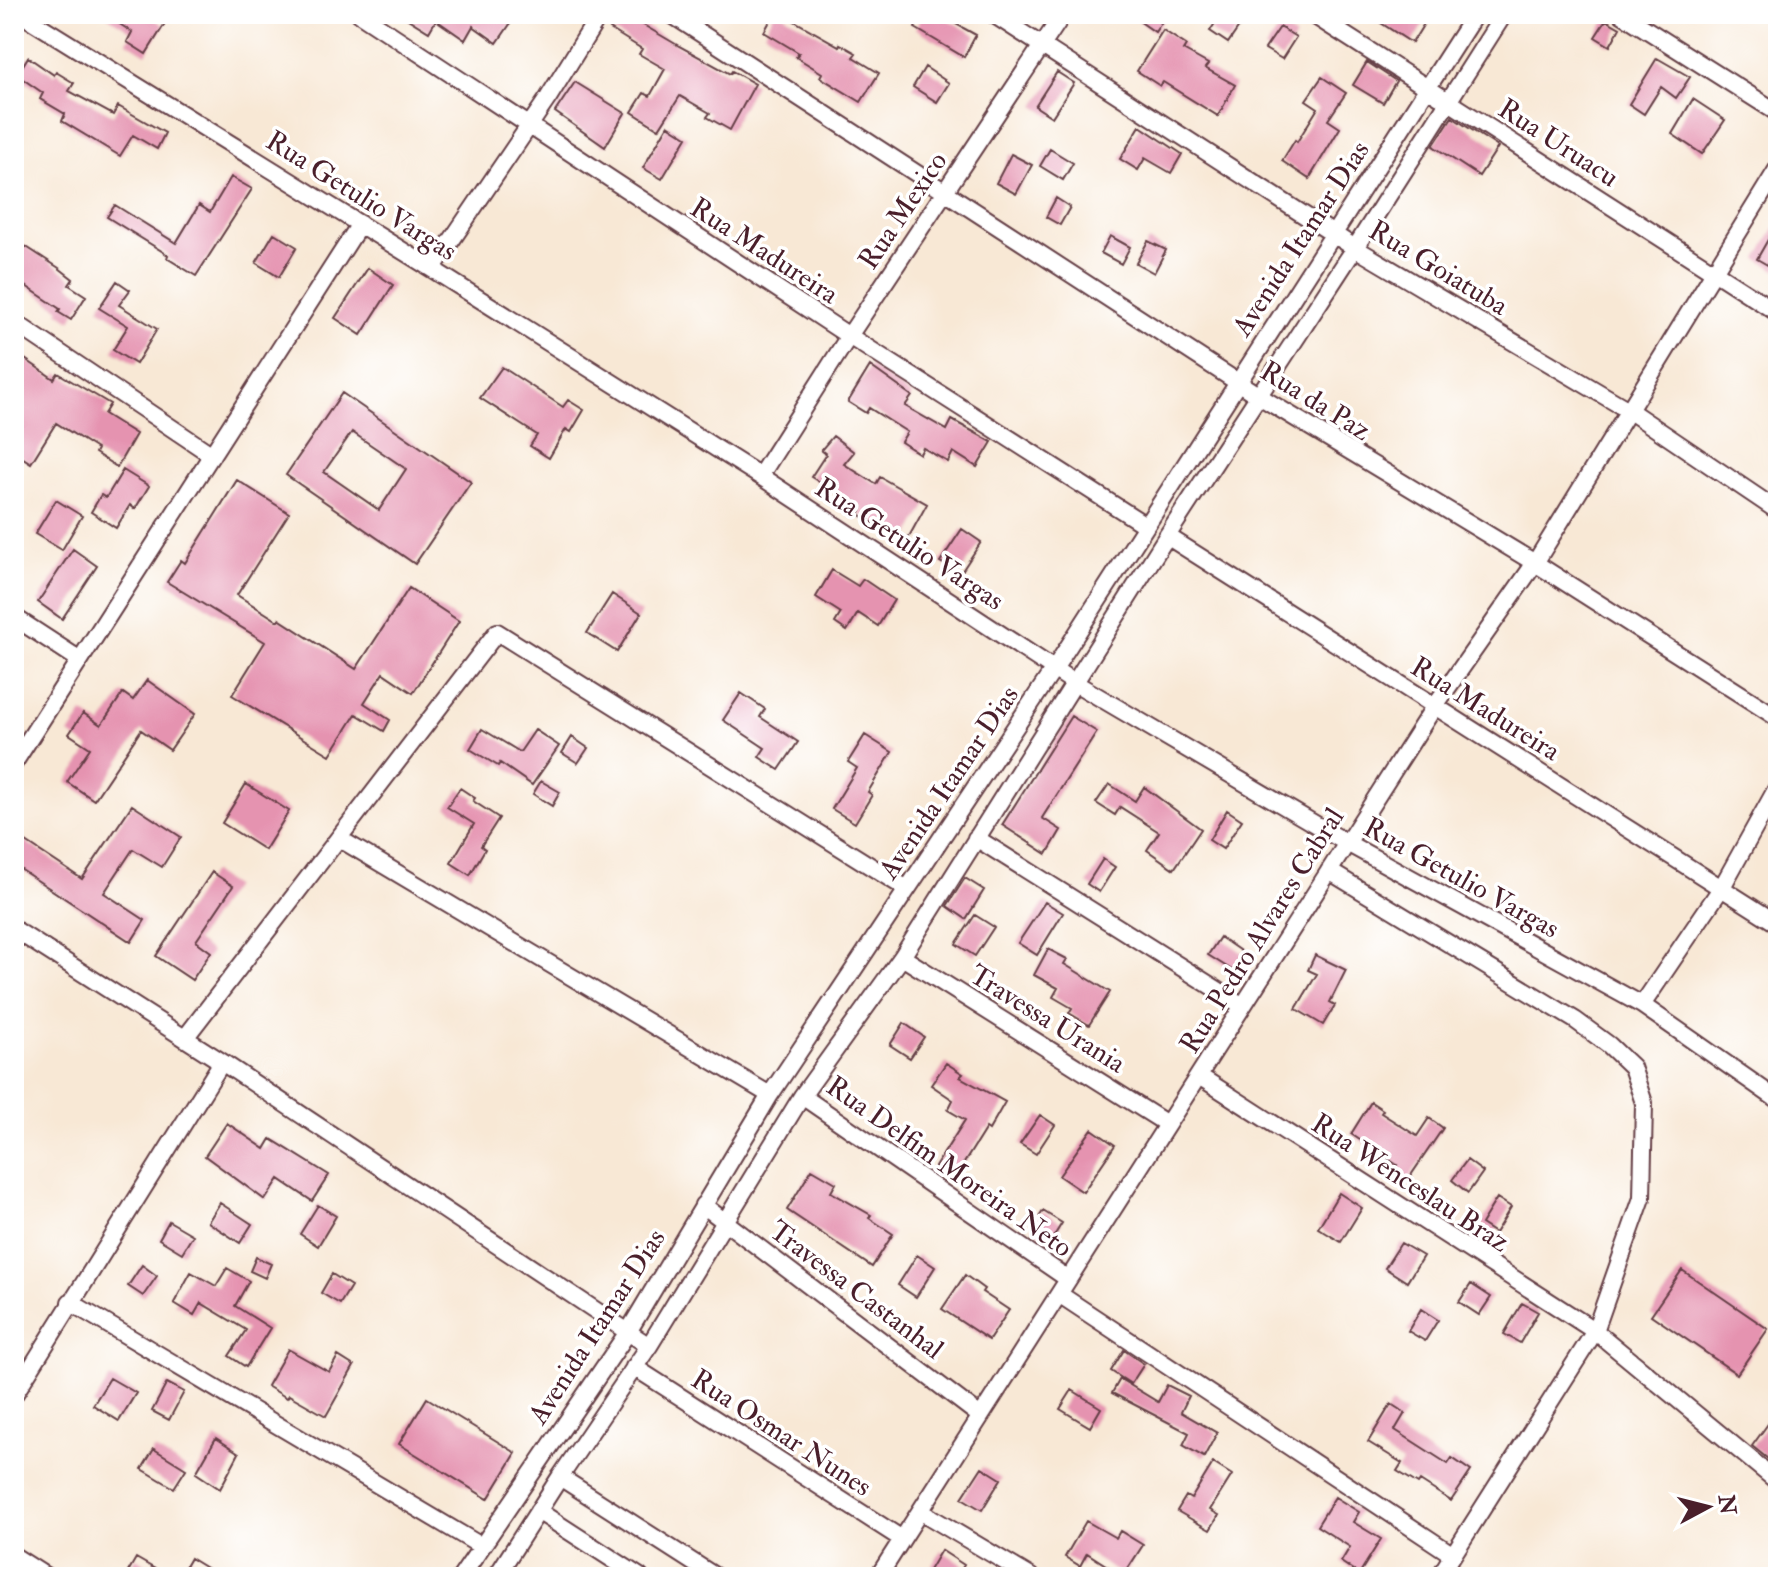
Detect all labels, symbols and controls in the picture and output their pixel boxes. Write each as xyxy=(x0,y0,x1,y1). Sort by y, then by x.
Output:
street label: Rua Uruacu xyxy=(1491,91,1625,195)
street label: Rua Getulio Vargas xyxy=(259,124,463,269)
street label: Avenida Itamar Dias xyxy=(1224,135,1377,344)
street label: Rua Mexico xyxy=(851,145,955,276)
street label: Rua Madureira xyxy=(683,190,845,312)
street label: Rua Goiatuba xyxy=(1362,213,1515,324)
street label: Rua da Paz xyxy=(1254,354,1377,449)
street label: Rua Getulio Vargas xyxy=(808,470,1010,618)
street label: Rua Madureira xyxy=(1404,649,1567,769)
street label: Avenida Itamar Dias xyxy=(871,679,1027,887)
street label: Rua Pedro Alvares Cabral xyxy=(1172,802,1352,1060)
street label: Rua Getulio Vargas xyxy=(1357,810,1565,947)
street label: Travessa Urania xyxy=(963,957,1132,1081)
street label: Rua Delfim Moreira Neto xyxy=(819,1069,1079,1265)
street label: Rua Wenceslau Braz xyxy=(1305,1106,1516,1261)
street label: Travessa Castanhal xyxy=(762,1213,950,1367)
street label: Avenida Itamar Dias xyxy=(520,1223,673,1432)
street label: Rua Osmar Nunes xyxy=(684,1362,878,1505)
north arrow xyxy=(1668,1467,1748,1547)
text: N xyxy=(1712,1492,1742,1516)

